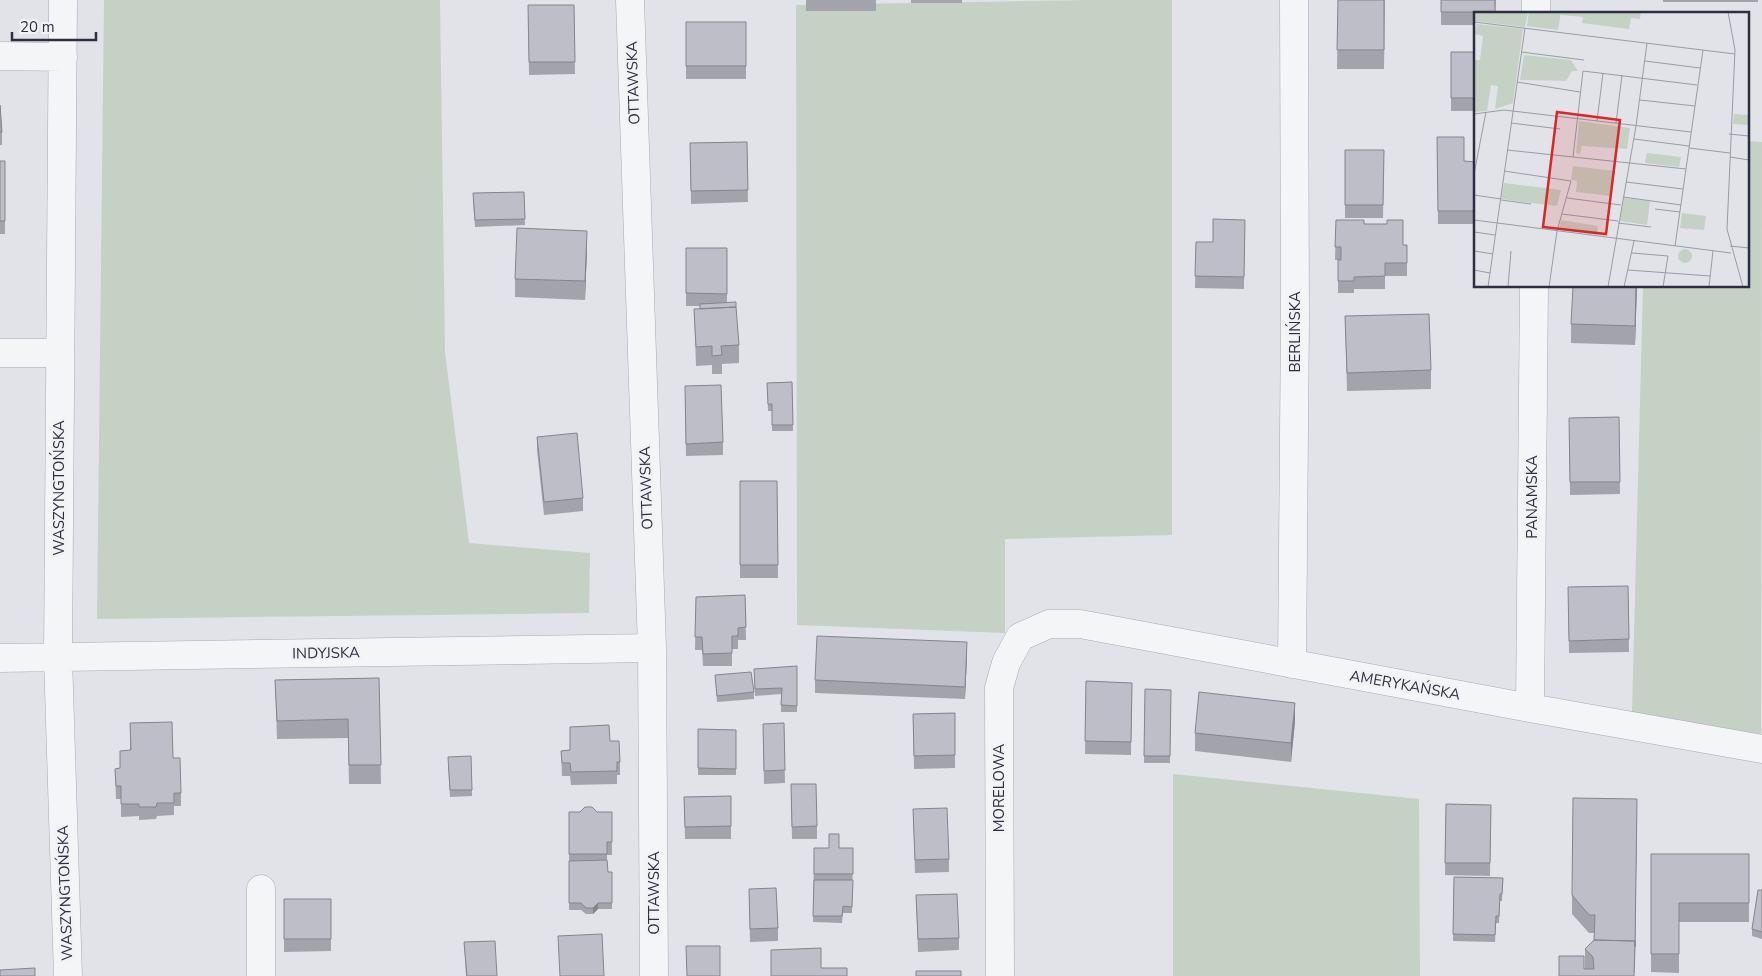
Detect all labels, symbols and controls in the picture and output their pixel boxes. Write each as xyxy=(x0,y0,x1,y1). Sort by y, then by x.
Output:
scale bar xyxy=(12,10,96,42)
inset map xyxy=(1474,12,1750,288)
text: 20 m xyxy=(20,17,55,37)
street label: OTTAWSKA xyxy=(622,41,644,125)
street label: BERLIŃSKA xyxy=(1285,291,1305,373)
street label: WASZYNGTOŃSKA xyxy=(49,420,69,556)
street label: OTTAWSKA xyxy=(635,446,657,530)
street label: PANAMSKA xyxy=(1522,455,1542,539)
street label: INDYJSKA xyxy=(292,642,360,664)
street label: AMERYKAŃSKA xyxy=(1348,665,1462,705)
street label: MORELOWA xyxy=(989,744,1009,832)
street label: WASZYNGTOŃSKA xyxy=(53,825,77,961)
street label: OTTAWSKA xyxy=(644,851,664,935)

